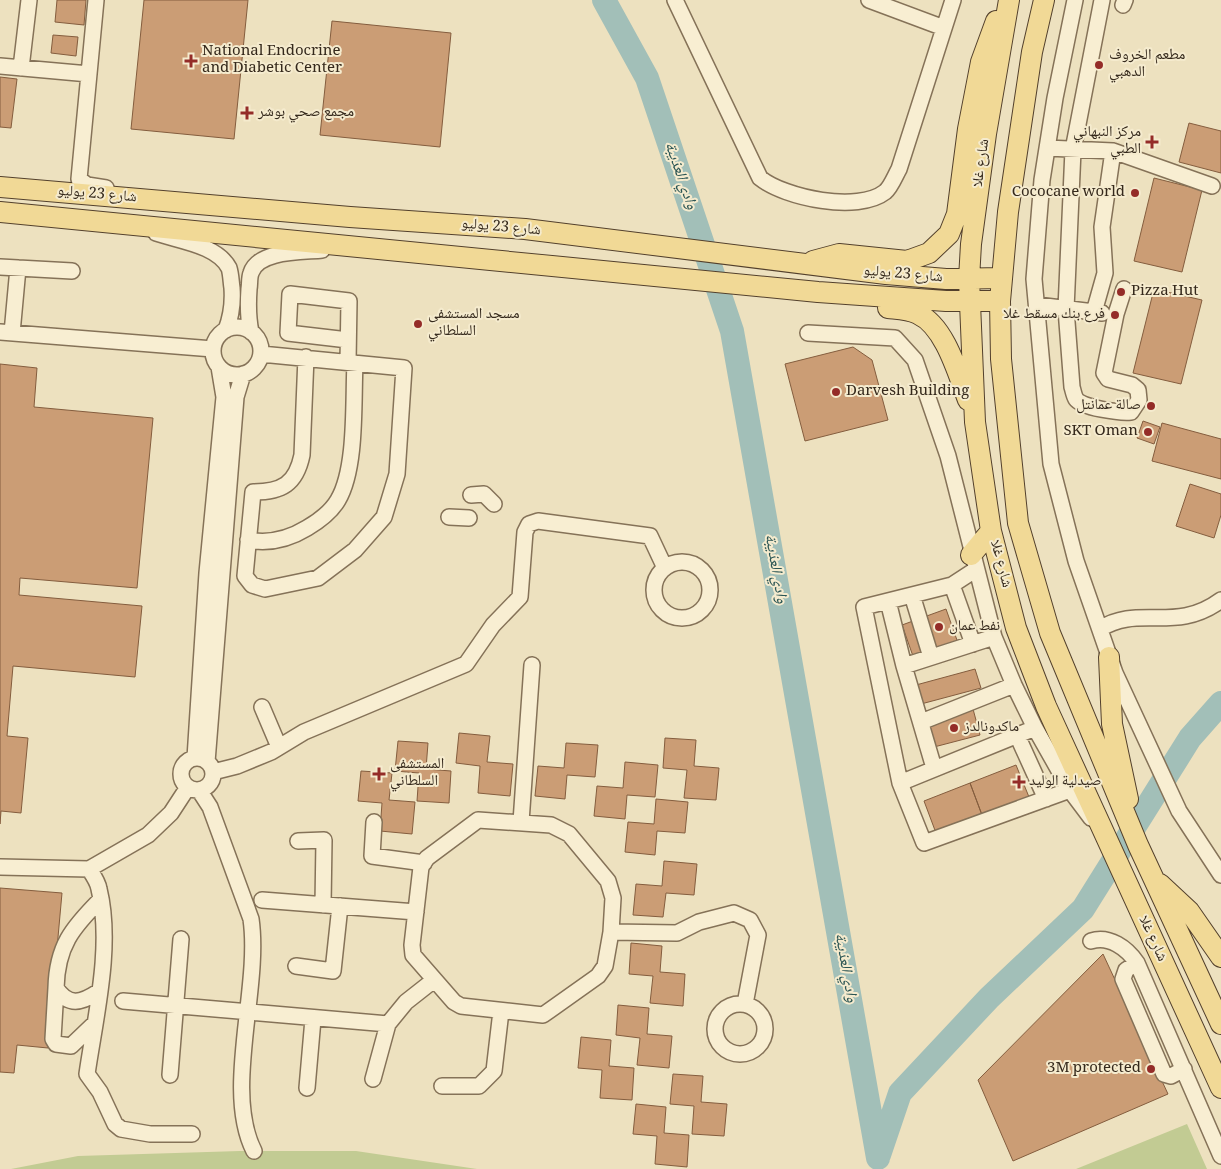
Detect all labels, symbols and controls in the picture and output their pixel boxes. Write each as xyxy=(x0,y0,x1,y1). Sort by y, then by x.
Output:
place label: National Endocrine and Diabetic Center xyxy=(202,39,342,82)
place label: مطعم الخروف الدهبي xyxy=(1109,43,1185,86)
marker: National Endocrine and Diabetic Center xyxy=(184,54,198,68)
marker: مطعم الخروف الدهبي xyxy=(1093,59,1105,71)
place label: مجمع صحي بوشر xyxy=(257,100,354,126)
marker: مجمع صحي بوشر xyxy=(240,106,254,120)
place label: مركز النبهاني الطبي xyxy=(1073,120,1141,163)
marker: مركز النبهاني الطبي xyxy=(1145,135,1159,149)
street label: شارع غلا xyxy=(966,137,998,189)
water label: وادي العذيبة xyxy=(656,138,704,214)
street label: شارع 23 يوليو xyxy=(56,179,138,211)
place label: Cococane world xyxy=(1012,180,1125,206)
marker: Cococane world xyxy=(1129,187,1141,199)
street label: شارع 23 يوليو xyxy=(460,212,542,244)
street label: شارع 23 يوليو xyxy=(862,259,944,291)
place label: Pizza Hut xyxy=(1131,279,1199,305)
marker: Pizza Hut xyxy=(1115,286,1127,298)
place label: مسجد المستشفى السلطاني xyxy=(428,302,520,345)
place label: فرع بنك مسقط غلا xyxy=(1003,302,1105,328)
marker: فرع بنك مسقط غلا xyxy=(1109,309,1121,321)
marker: مسجد المستشفى السلطاني xyxy=(412,318,424,330)
place label: Darvesh Building xyxy=(846,379,969,405)
marker: Darvesh Building xyxy=(830,386,842,398)
place label: صالة عمانتل xyxy=(1076,393,1141,419)
marker: صالة عمانتل xyxy=(1145,400,1157,412)
place label: SKT Oman xyxy=(1063,419,1138,445)
marker: SKT Oman xyxy=(1142,426,1154,438)
water label: وادي العذيبة xyxy=(756,532,794,606)
street label: شارع غلا xyxy=(981,537,1019,591)
place label: نفط عمان xyxy=(949,614,1000,640)
marker: نفط عمان xyxy=(933,621,945,633)
place label: ماكدونالدز xyxy=(963,715,1019,741)
marker: ماكدونالدز xyxy=(948,722,960,734)
place label: المستشفى السلطاني xyxy=(390,752,444,795)
marker: المستشفى السلطاني xyxy=(372,767,386,781)
place label: صيدلية الوليد xyxy=(1029,769,1101,795)
marker: صيدلية الوليد xyxy=(1013,776,1025,788)
street label: شارع غلا xyxy=(1130,911,1174,967)
water label: وادي العذيبة xyxy=(826,931,864,1005)
place label: 3M protected xyxy=(1047,1056,1141,1082)
marker: 3M protected xyxy=(1145,1063,1157,1075)

